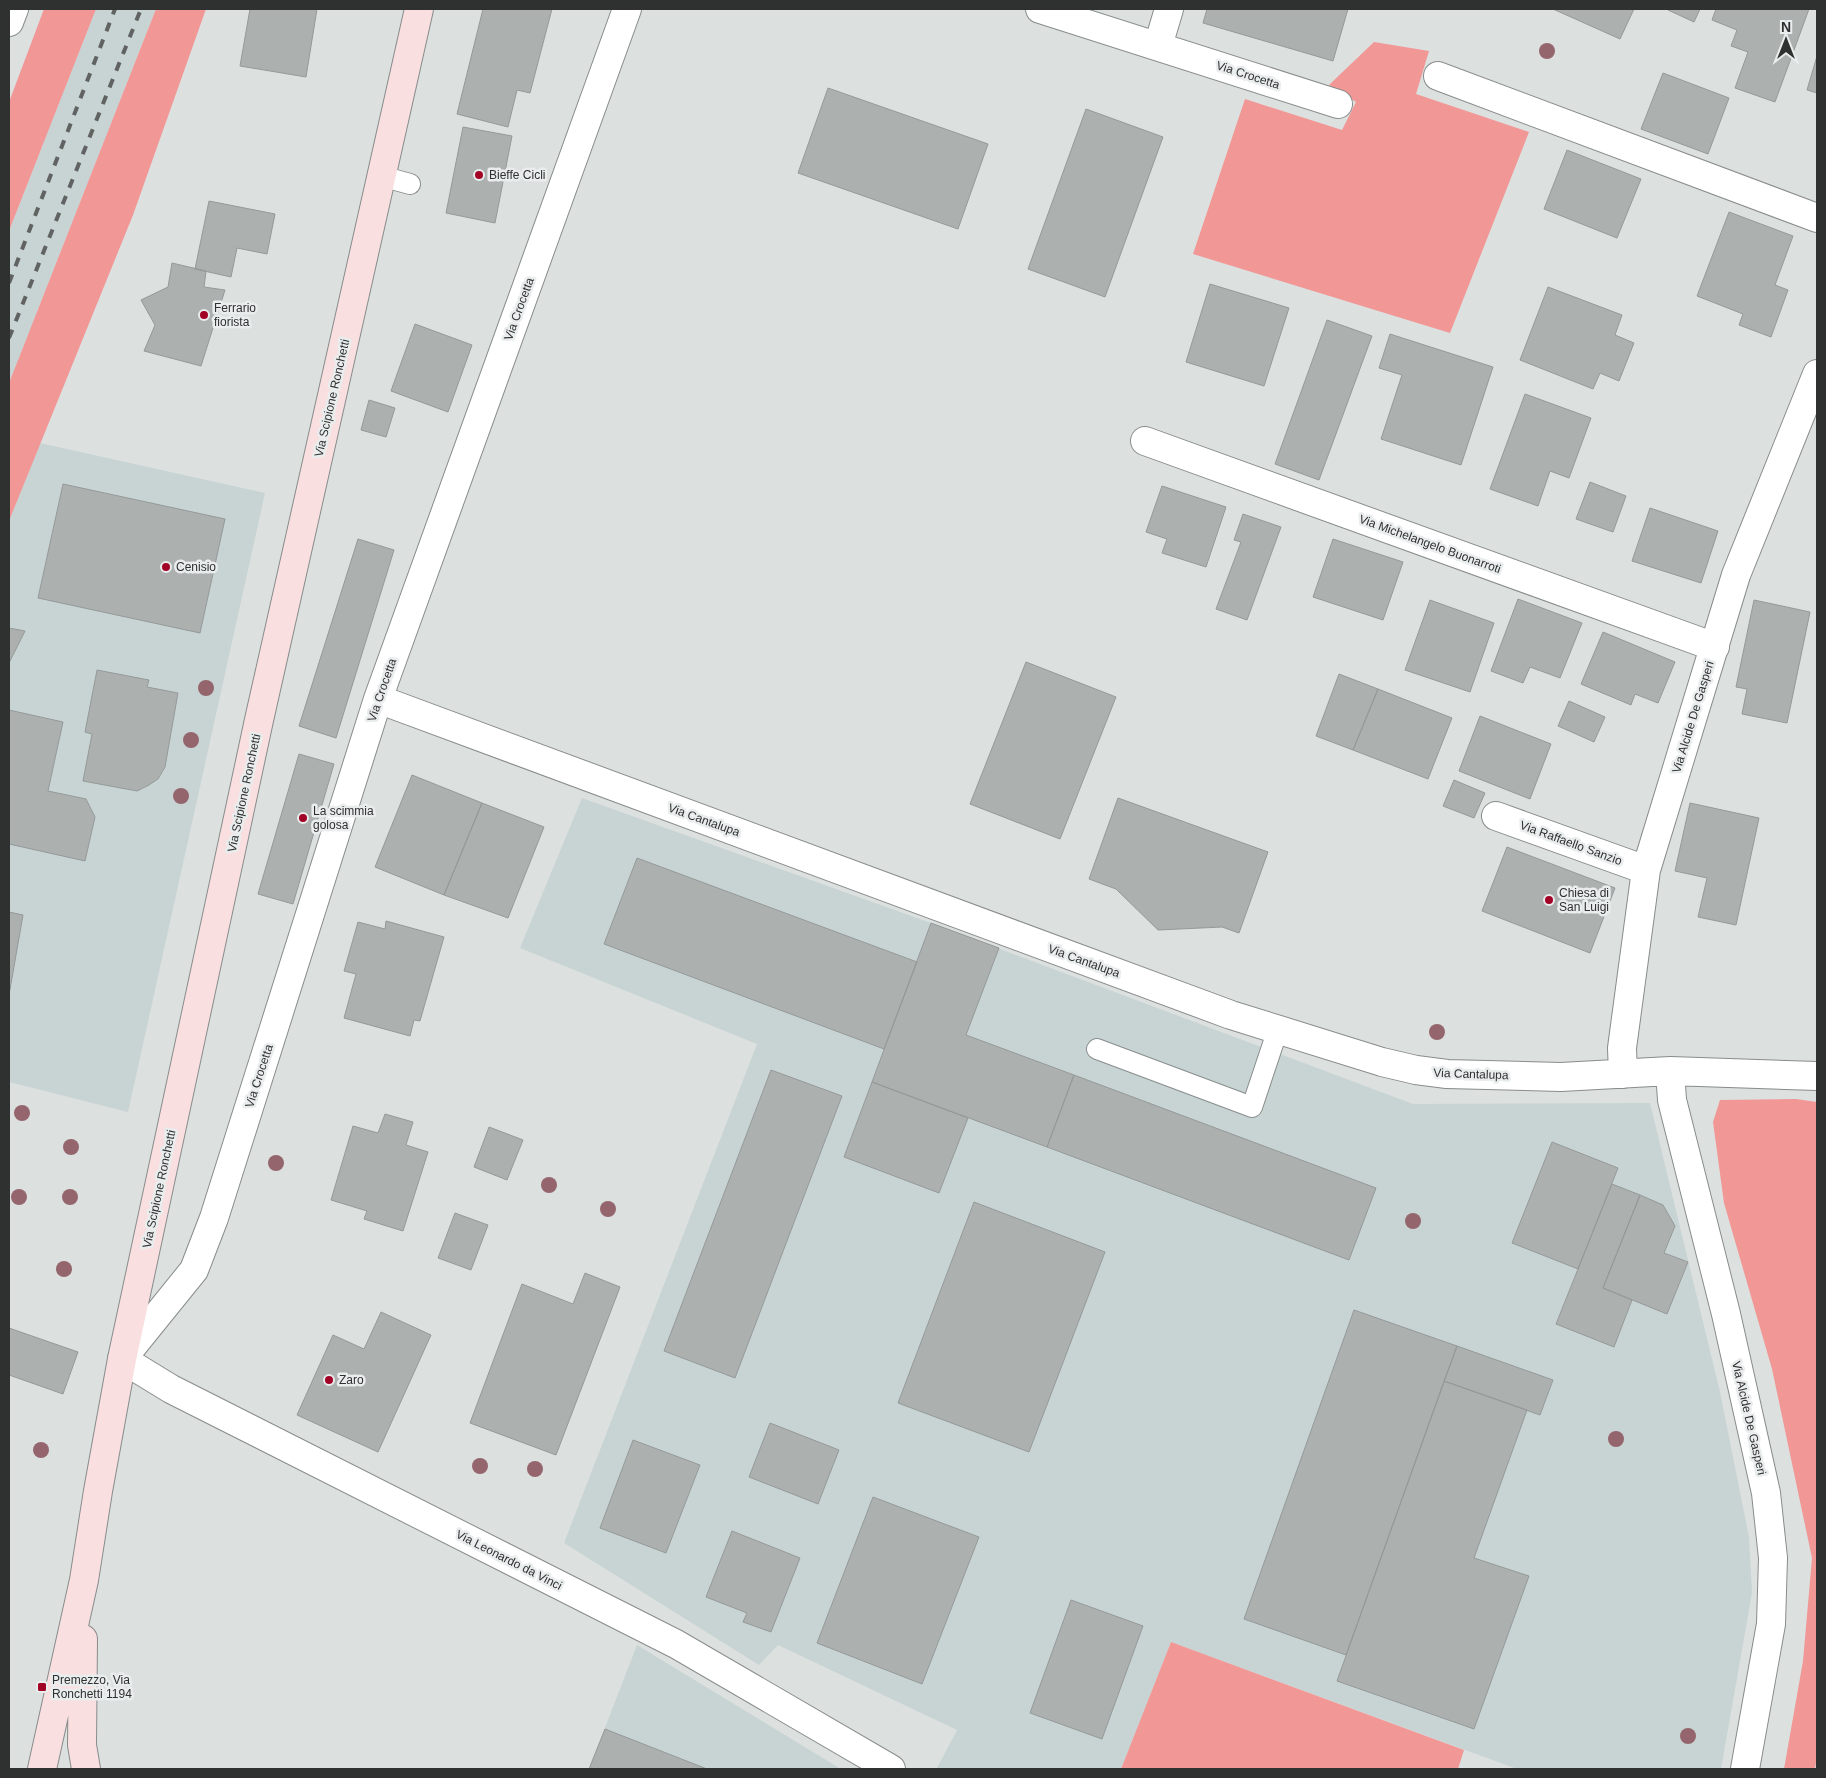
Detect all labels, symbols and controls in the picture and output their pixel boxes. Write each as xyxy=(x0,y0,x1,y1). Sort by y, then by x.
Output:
north arrow xyxy=(1761,15,1811,65)
text: N xyxy=(1781,19,1791,35)
street label: Via Crocetta xyxy=(1215,58,1282,92)
place label: Bieffe Cicli xyxy=(489,168,545,182)
marker: Bieffe Cicli xyxy=(473,169,485,181)
street label: Via Crocetta xyxy=(501,275,537,342)
place label: Ferrario fiorista xyxy=(214,301,256,329)
marker: Ferrario fiorista xyxy=(198,309,210,321)
street label: Via Scipione Ronchetti xyxy=(312,338,352,458)
street label: Via Michelangelo Buonarroti xyxy=(1357,512,1503,576)
place label: Cenisio xyxy=(176,560,216,574)
marker: Cenisio xyxy=(160,561,172,573)
street label: Via Crocetta xyxy=(365,656,399,723)
street label: Via Alcide De Gasperi xyxy=(1669,659,1717,775)
street label: Via Scipione Ronchetti xyxy=(225,733,263,853)
street label: Via Cantalupa xyxy=(666,801,742,840)
place label: La scimmia golosa xyxy=(313,804,374,832)
marker: La scimmia golosa xyxy=(297,812,309,824)
street label: Via Raffaello Sanzio xyxy=(1518,818,1624,868)
place label: Chiesa di San Luigi xyxy=(1559,886,1609,914)
marker: Chiesa di San Luigi xyxy=(1543,894,1555,906)
street label: Via Cantalupa xyxy=(1046,942,1122,981)
street label: Via Crocetta xyxy=(242,1042,276,1109)
street label: Via Cantalupa xyxy=(1433,1066,1509,1082)
street label: Via Scipione Ronchetti xyxy=(140,1129,178,1249)
street label: Via Alcide De Gasperi xyxy=(1729,1360,1769,1476)
place label: Zaro xyxy=(339,1373,364,1387)
marker: Zaro xyxy=(323,1374,335,1386)
street label: Via Leonardo da Vinci xyxy=(454,1527,564,1593)
place label: Premezzo, Via Ronchetti 1194 xyxy=(52,1673,132,1701)
marker: Premezzo, Via Ronchetti 1194 xyxy=(36,1681,48,1693)

